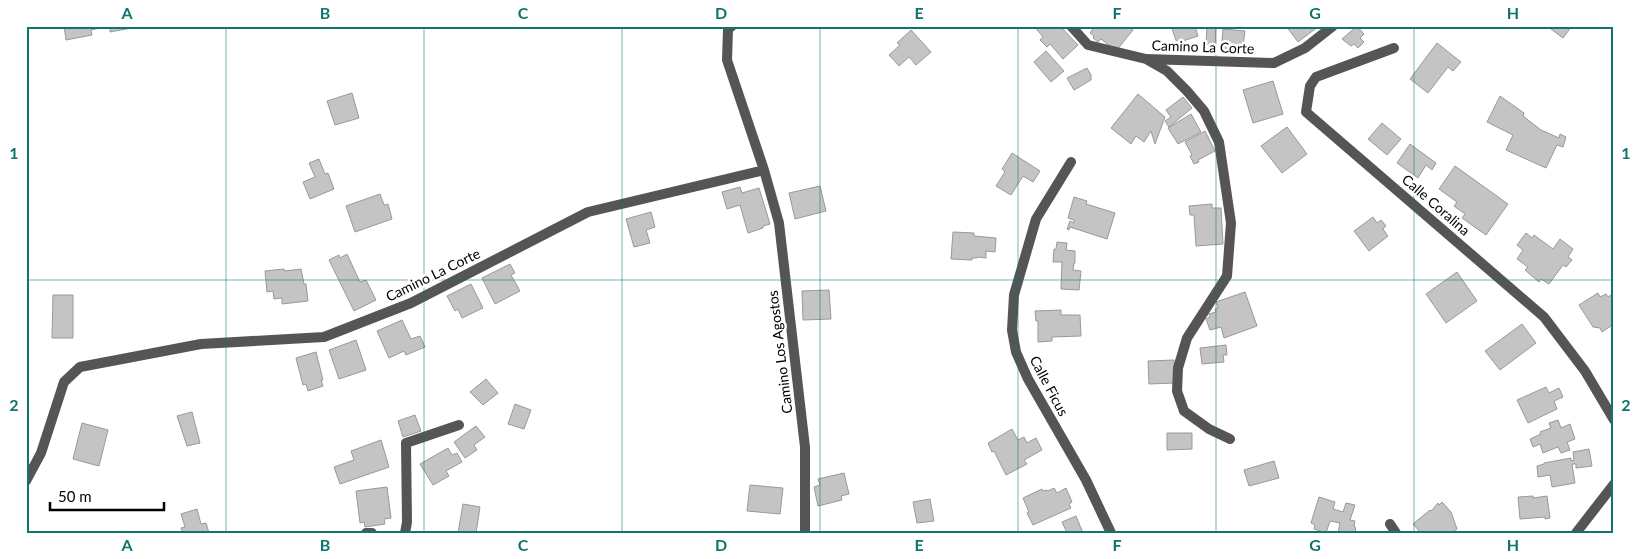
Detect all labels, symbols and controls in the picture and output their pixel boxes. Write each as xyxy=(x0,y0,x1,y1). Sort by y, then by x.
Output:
text: A xyxy=(120,3,133,22)
text: B xyxy=(320,3,330,22)
text: C xyxy=(518,3,529,22)
text: D xyxy=(715,3,727,22)
text: E xyxy=(914,3,924,22)
text: F xyxy=(1112,3,1122,22)
text: G xyxy=(1309,3,1321,22)
text: H xyxy=(1507,3,1519,22)
street label: Camino La Corte xyxy=(1151,36,1255,57)
text: 1 xyxy=(9,143,19,162)
text: 1 xyxy=(1621,143,1631,162)
street label: Calle Coralina xyxy=(1399,171,1474,239)
street label: Camino La Corte xyxy=(383,244,483,305)
street label: Camino Los Agostos xyxy=(764,290,795,415)
street label: Calle Ficus xyxy=(1027,353,1072,419)
text: 2 xyxy=(9,395,19,414)
text: 2 xyxy=(1621,395,1631,414)
scale bar xyxy=(50,479,164,511)
text: 50 m xyxy=(58,487,92,505)
text: A xyxy=(120,535,133,554)
text: B xyxy=(320,535,330,554)
text: C xyxy=(518,535,529,554)
text: D xyxy=(715,535,727,554)
text: E xyxy=(914,535,924,554)
text: F xyxy=(1112,535,1122,554)
text: G xyxy=(1309,535,1321,554)
text: H xyxy=(1507,535,1519,554)

